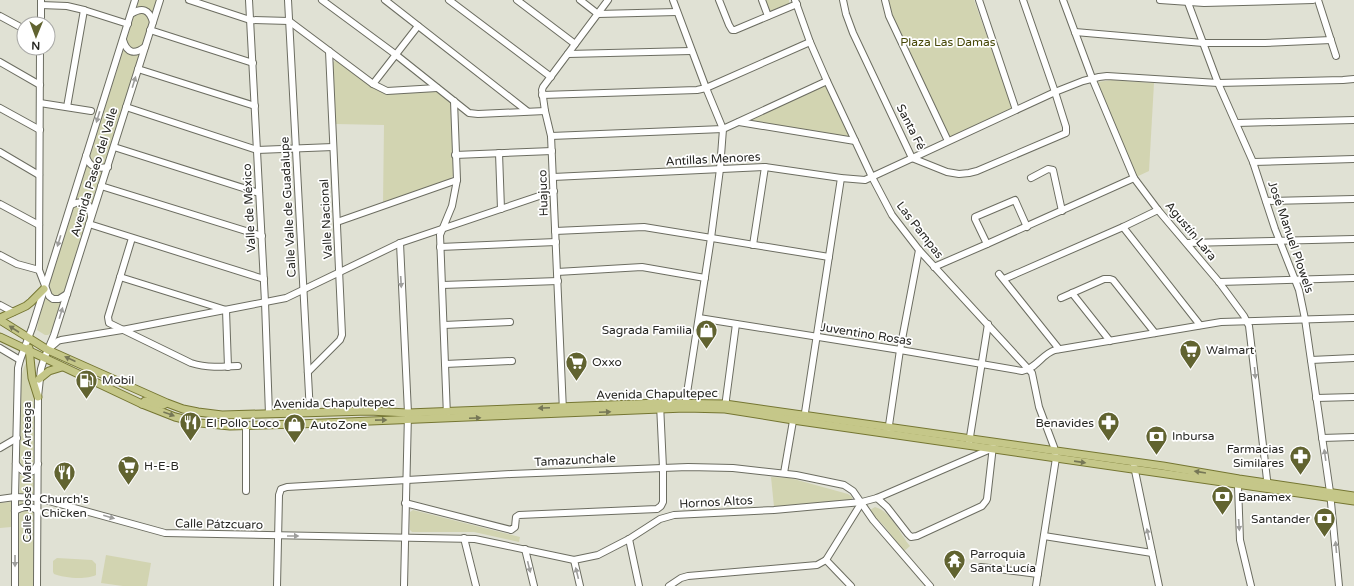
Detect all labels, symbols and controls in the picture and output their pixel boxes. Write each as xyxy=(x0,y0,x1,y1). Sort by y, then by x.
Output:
north arrow xyxy=(16,16,56,56)
park label: Plaza Las Damas xyxy=(900,35,996,49)
text: N xyxy=(31,39,40,52)
one-way arrow xyxy=(131,76,137,88)
street label: Santa Fé xyxy=(894,102,929,152)
street label: Avenida Paseo del Valle xyxy=(68,105,120,238)
one-way arrow xyxy=(95,112,101,124)
street label: Calle Valle de Guadalupe xyxy=(277,136,299,278)
street label: Antillas Menores xyxy=(665,150,761,168)
street label: Valle de México xyxy=(240,163,258,253)
street label: Huajuco xyxy=(535,169,551,217)
street label: Valle Nacional xyxy=(317,178,335,260)
street label: José Manuel Plowels xyxy=(1265,179,1317,295)
street label: Las Pampas xyxy=(894,199,947,261)
street label: Agustín Lara xyxy=(1162,199,1220,263)
one-way arrow xyxy=(56,236,62,248)
one-way arrow xyxy=(398,276,405,288)
one-way arrow xyxy=(58,307,64,319)
shop icon: Sagrada Familia xyxy=(694,317,720,350)
street label: Juventino Rosas xyxy=(819,320,913,348)
place label: Sagrada Familia xyxy=(602,323,692,337)
one-way arrow xyxy=(9,325,19,333)
supermarket icon: Walmart xyxy=(1178,337,1204,370)
place label: Walmart xyxy=(1206,343,1255,357)
supermarket icon: Oxxo xyxy=(564,349,590,382)
place label: Oxxo xyxy=(592,355,622,369)
one-way arrow xyxy=(65,356,76,362)
fuel station icon: Mobil xyxy=(73,367,99,400)
one-way arrow xyxy=(1251,367,1258,379)
place label: Mobil xyxy=(102,373,134,387)
street label: Avenida Chapultepec xyxy=(596,386,718,402)
street label: Avenida Chapultepec xyxy=(273,395,395,411)
street label: Calle José María Arteaga xyxy=(20,401,34,543)
one-way arrow xyxy=(537,405,550,411)
one-way arrow xyxy=(599,408,611,415)
restaurant icon: El Pollo Loco xyxy=(178,410,204,443)
pharmacy icon: Benavides xyxy=(1096,410,1122,443)
one-way arrow xyxy=(163,412,175,418)
shop icon: AutoZone xyxy=(282,412,308,445)
one-way arrow xyxy=(469,414,481,421)
place label: El Pollo Loco xyxy=(206,416,279,430)
place label: Benavides xyxy=(1036,416,1094,430)
one-way arrow xyxy=(375,417,387,424)
place label: AutoZone xyxy=(310,418,367,432)
bank icon: Inbursa xyxy=(1144,423,1170,456)
place label: Inbursa xyxy=(1172,429,1215,443)
place label: Farmacias Similares xyxy=(1227,442,1284,470)
pharmacy icon: Farmacias Similares xyxy=(1287,443,1313,476)
one-way arrow xyxy=(1321,448,1328,461)
street label: Tamazunchale xyxy=(534,451,616,469)
supermarket icon: H-E-B xyxy=(116,453,142,486)
restaurant icon: Church's Chicken xyxy=(51,459,77,492)
place label: H-E-B xyxy=(144,459,179,473)
one-way arrow xyxy=(1074,459,1087,465)
one-way arrow xyxy=(1194,469,1206,475)
bank icon: Banamex xyxy=(1209,484,1235,517)
place label: Banamex xyxy=(1238,490,1291,504)
place label: Church's Chicken xyxy=(39,492,89,520)
street label: Hornos Altos xyxy=(679,493,753,511)
bank icon: Santander xyxy=(1312,506,1338,539)
place label: Santander xyxy=(1251,512,1310,526)
one-way arrow xyxy=(103,515,115,521)
street label: Calle Pátzcuaro xyxy=(175,516,263,532)
one-way arrow xyxy=(1236,519,1243,531)
one-way arrow xyxy=(1145,528,1151,540)
one-way arrow xyxy=(287,533,300,539)
one-way arrow xyxy=(1332,541,1339,553)
place label: Parroquia Santa Lucía xyxy=(970,547,1036,575)
temple icon: Parroquia Santa Lucía xyxy=(942,548,968,581)
one-way arrow xyxy=(12,555,18,568)
one-way arrow xyxy=(526,562,532,574)
one-way arrow xyxy=(574,567,580,579)

